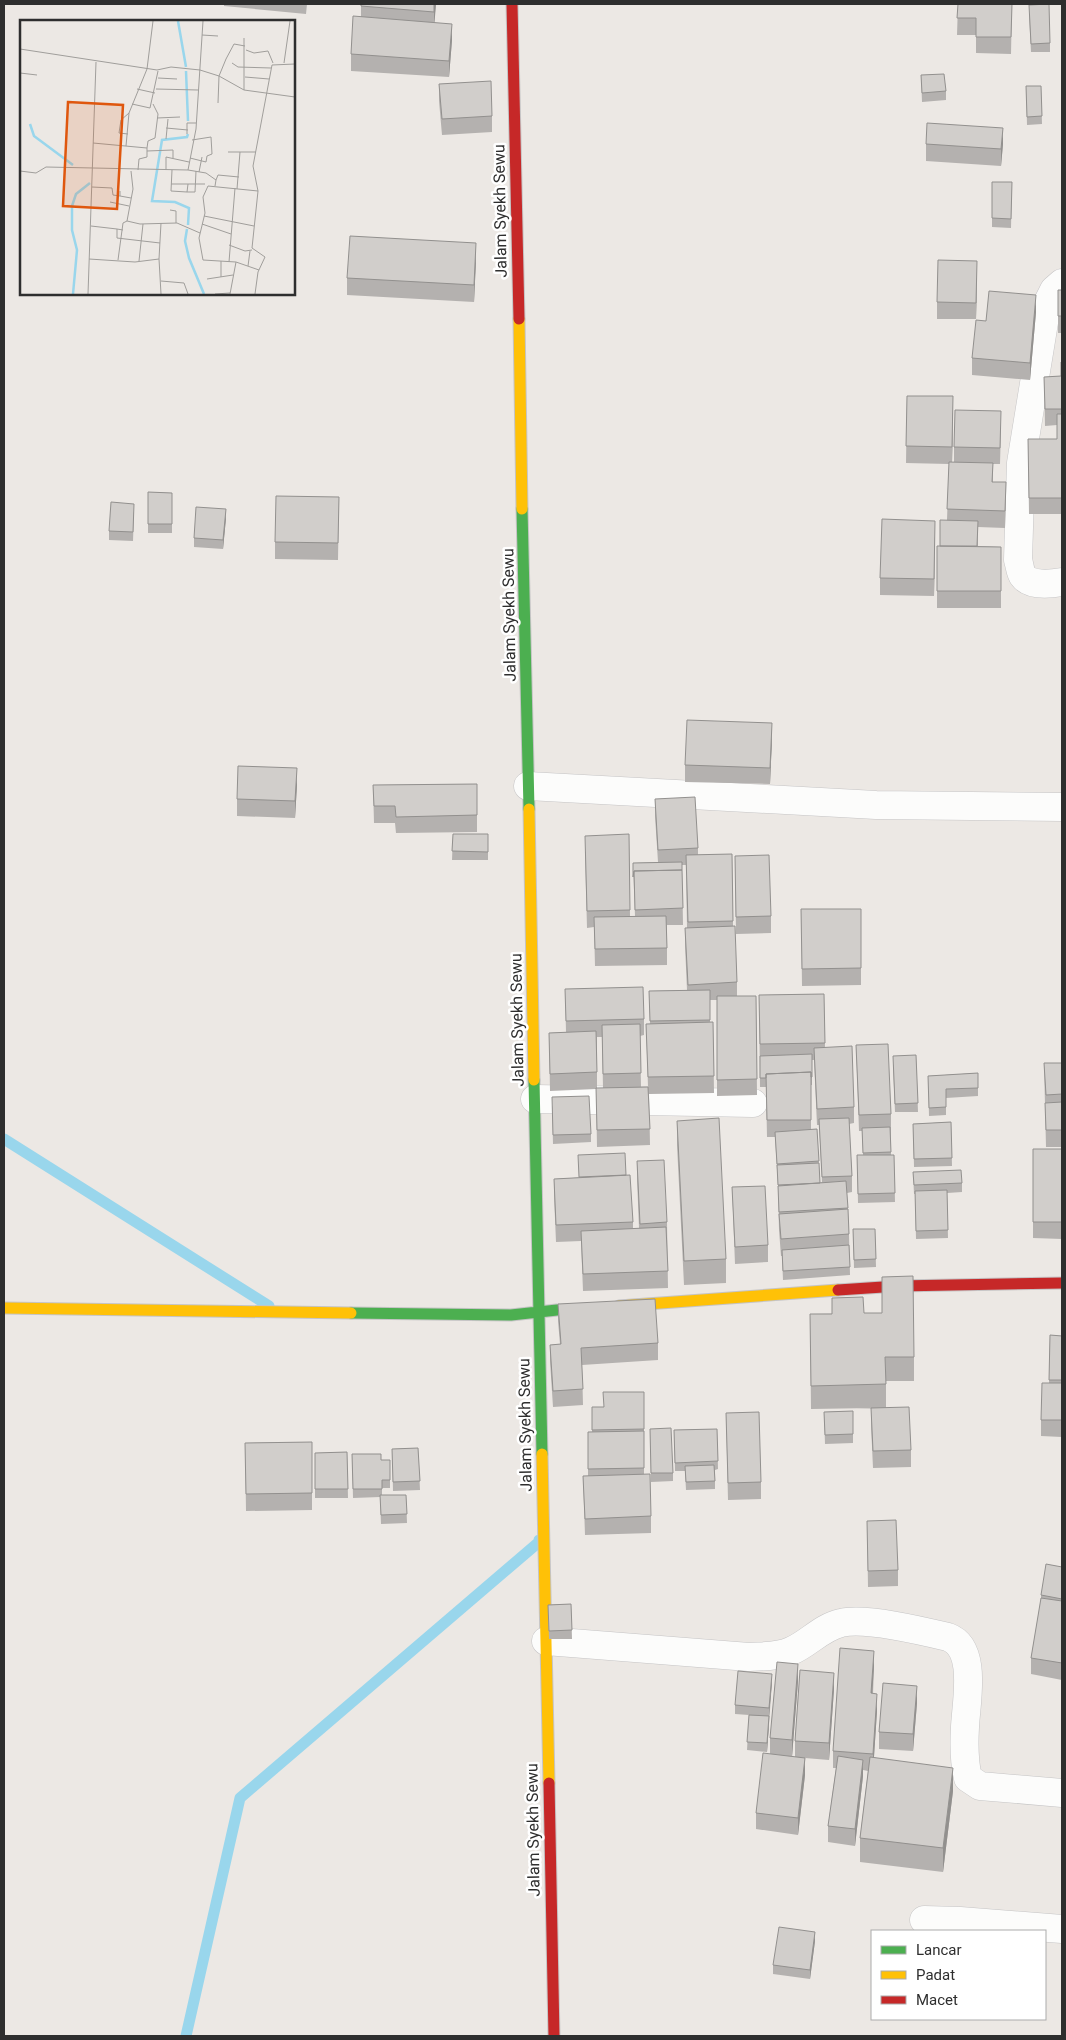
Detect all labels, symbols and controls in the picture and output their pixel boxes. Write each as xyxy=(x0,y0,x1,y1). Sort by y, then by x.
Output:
inset map xyxy=(20,20,295,295)
street label: Jalam Syekh Sewu xyxy=(489,144,511,278)
street label: Jalam Syekh Sewu xyxy=(498,548,520,682)
street label: Jalam Syekh Sewu xyxy=(506,953,528,1087)
street label: Jalam Syekh Sewu xyxy=(514,1358,536,1492)
street label: Jalam Syekh Sewu xyxy=(522,1763,544,1897)
legend xyxy=(871,1930,1046,2020)
text: Lancar xyxy=(916,1941,962,1959)
text: Padat xyxy=(916,1966,955,1984)
text: Macet xyxy=(916,1991,958,2009)

